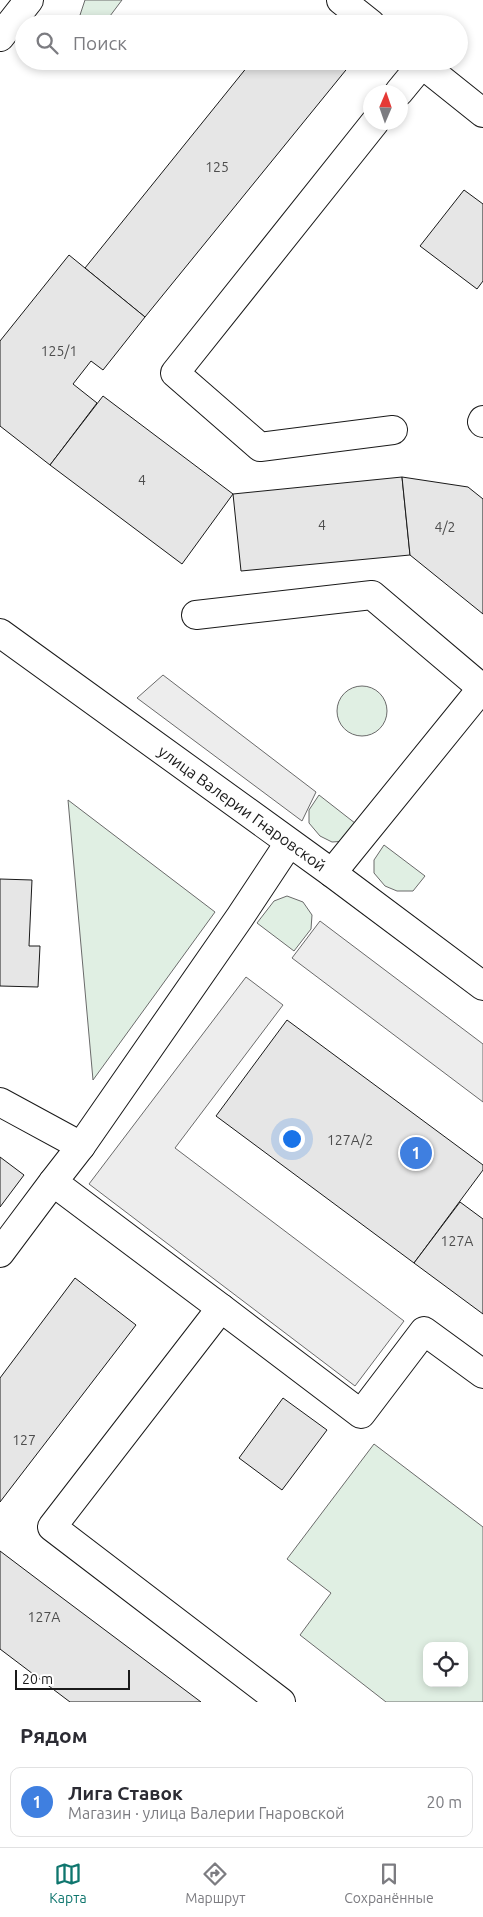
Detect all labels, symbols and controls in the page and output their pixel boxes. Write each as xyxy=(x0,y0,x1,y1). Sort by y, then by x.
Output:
search box xyxy=(15,15,468,70)
icon: search xyxy=(33,29,61,57)
text: Поиск xyxy=(73,32,127,54)
north arrow xyxy=(363,85,408,130)
house number: 125 xyxy=(205,159,229,175)
house number: 125/1 xyxy=(41,343,77,359)
house number: 4 xyxy=(138,472,146,488)
house number: 4 xyxy=(318,517,326,533)
house number: 4/2 xyxy=(435,519,455,535)
street label: улица Валерии Гнаровской xyxy=(155,742,330,875)
your location xyxy=(279,1126,305,1152)
house number: 127А/2 xyxy=(327,1132,373,1148)
pin: 1 xyxy=(400,1134,432,1172)
house number: 127А xyxy=(441,1233,473,1249)
house number: 127 xyxy=(12,1432,36,1448)
house number: 127А xyxy=(28,1609,60,1625)
map controls xyxy=(423,1642,468,1687)
button: locate xyxy=(423,1642,468,1687)
scale bar xyxy=(15,1667,130,1690)
text: 20 m xyxy=(22,1671,53,1687)
text: Рядом xyxy=(20,1723,88,1747)
text: Лига Ставок xyxy=(68,1782,183,1804)
text: 1 xyxy=(32,1793,42,1811)
text: 20 m xyxy=(426,1793,462,1811)
text: Магазин · улица Валерии Гнаровской xyxy=(68,1804,345,1822)
tab: Карта xyxy=(49,1860,87,1906)
tab: Маршрут xyxy=(185,1860,246,1906)
tab: Сохранённые xyxy=(344,1860,434,1906)

